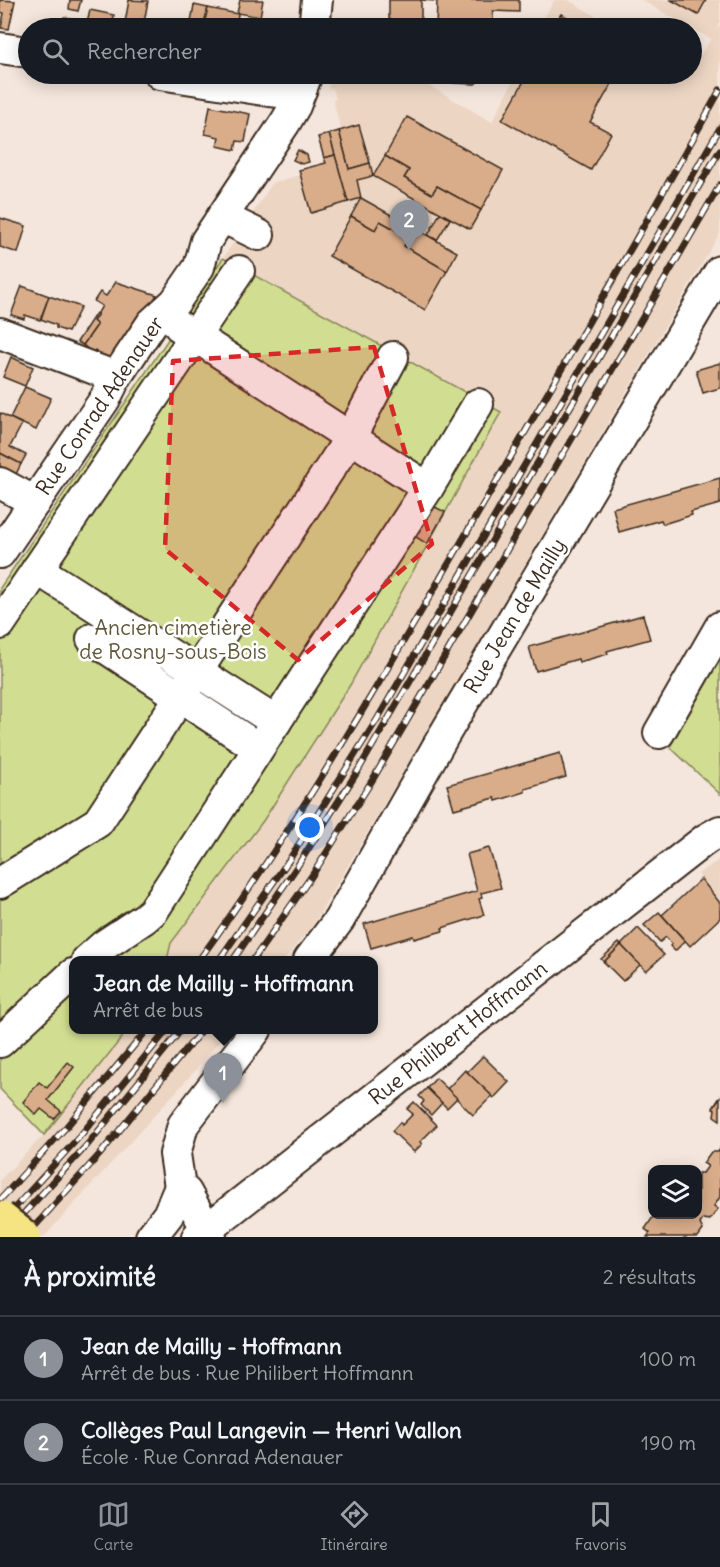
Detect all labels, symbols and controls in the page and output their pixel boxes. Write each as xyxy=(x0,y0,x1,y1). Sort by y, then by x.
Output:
search box xyxy=(18,18,702,84)
icon: search xyxy=(39,35,72,68)
text: Rechercher xyxy=(87,37,202,65)
pin: 2 xyxy=(390,200,428,250)
street label: Rue Conrad Adenauer xyxy=(30,311,170,500)
street label: Rue Jean de Mailly xyxy=(458,533,572,698)
park label: Ancien cimetière de Rosny-sous-Bois xyxy=(79,614,267,665)
your location xyxy=(295,813,324,842)
street label: Rue Philibert Hoffmann xyxy=(363,954,552,1111)
popup xyxy=(69,956,378,1034)
text: Jean de Mailly - Hoffmann xyxy=(93,969,354,997)
text: Arrêt de bus xyxy=(93,997,203,1022)
pin: 1 xyxy=(204,1054,242,1103)
map controls xyxy=(648,1165,702,1219)
button: layers xyxy=(648,1165,702,1219)
text: À proximité xyxy=(24,1260,156,1293)
text: 2 résultats xyxy=(603,1264,696,1289)
text: Jean de Mailly - Hoffmann xyxy=(81,1332,342,1360)
text: 1 xyxy=(40,1346,47,1371)
text: 100 m xyxy=(639,1346,696,1371)
text: Arrêt de bus · Rue Philibert Hoffmann xyxy=(81,1360,414,1385)
text: Collèges Paul Langevin — Henri Wallon xyxy=(81,1416,462,1444)
text: 2 xyxy=(38,1430,49,1455)
text: 190 m xyxy=(641,1430,696,1455)
text: École · Rue Conrad Adenauer xyxy=(81,1444,343,1469)
tab: Carte xyxy=(94,1498,133,1554)
tab: Itinéraire xyxy=(321,1498,388,1554)
tab: Favoris xyxy=(575,1498,626,1554)

